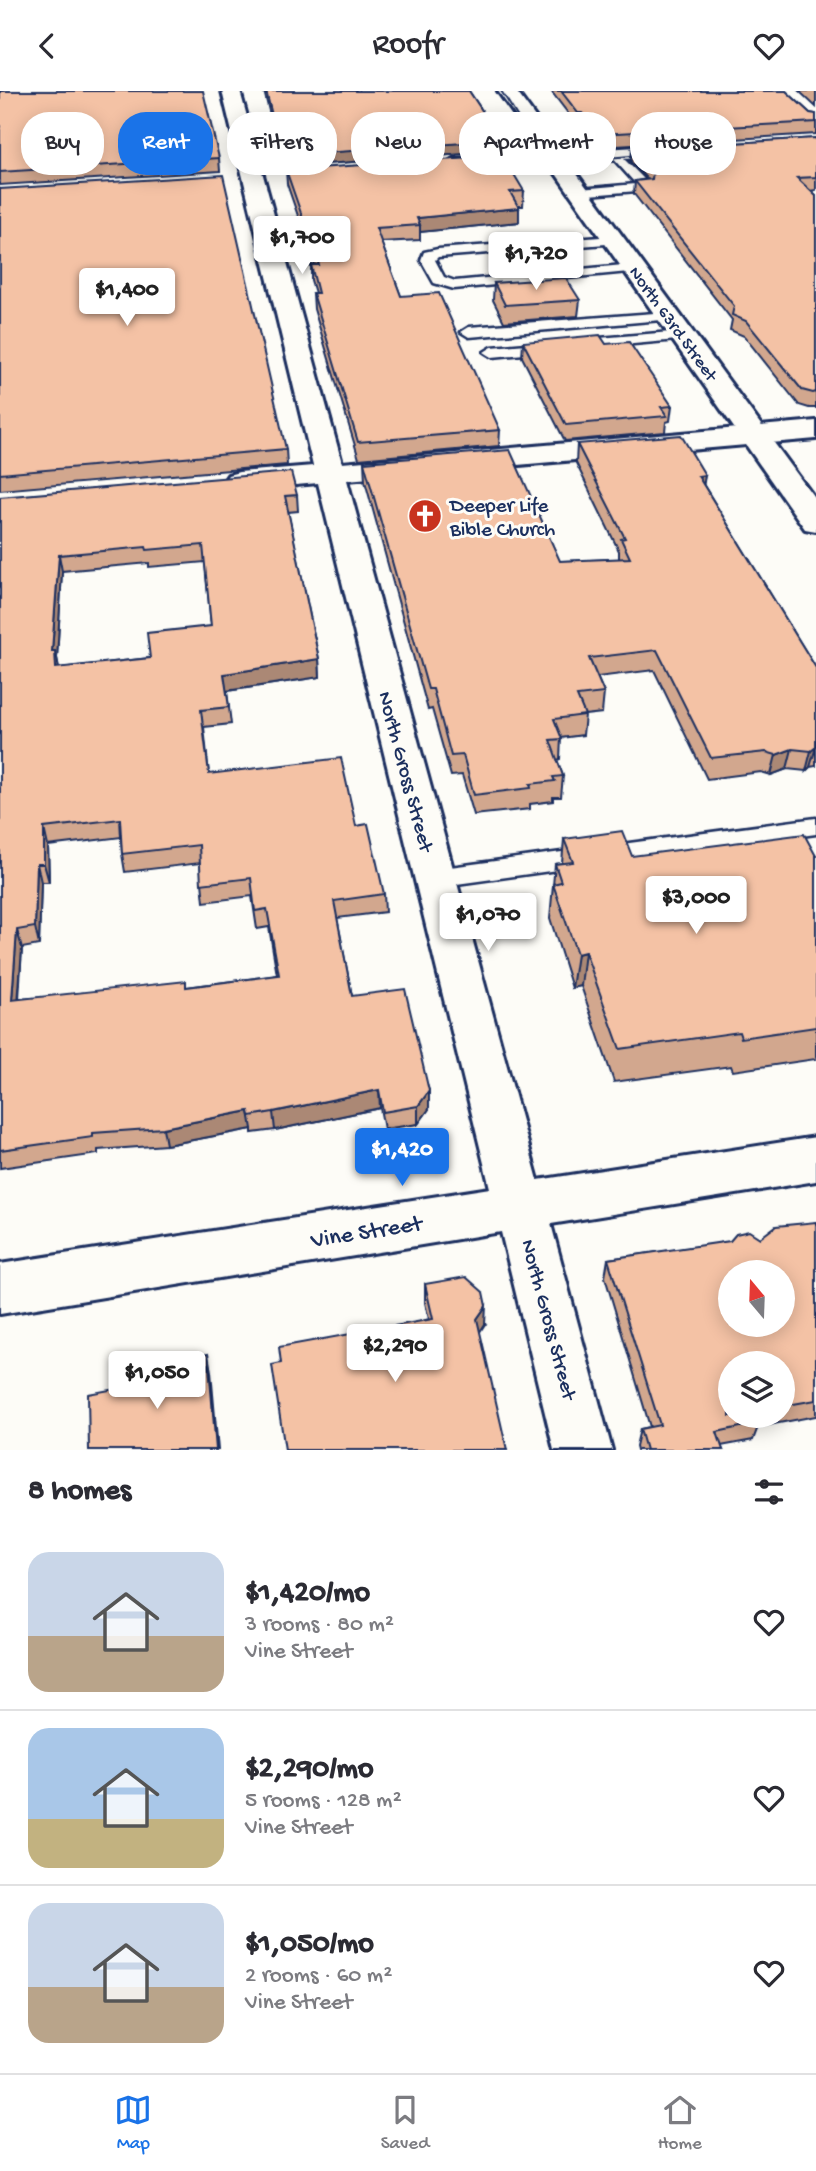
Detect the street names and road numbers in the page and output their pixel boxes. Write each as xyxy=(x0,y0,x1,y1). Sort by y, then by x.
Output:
street label: North 63rd Street xyxy=(623,263,722,387)
street label: North Gross Street xyxy=(370,689,438,857)
street label: Vine Street xyxy=(308,1210,426,1257)
street label: North Gross Street xyxy=(513,1237,581,1405)

